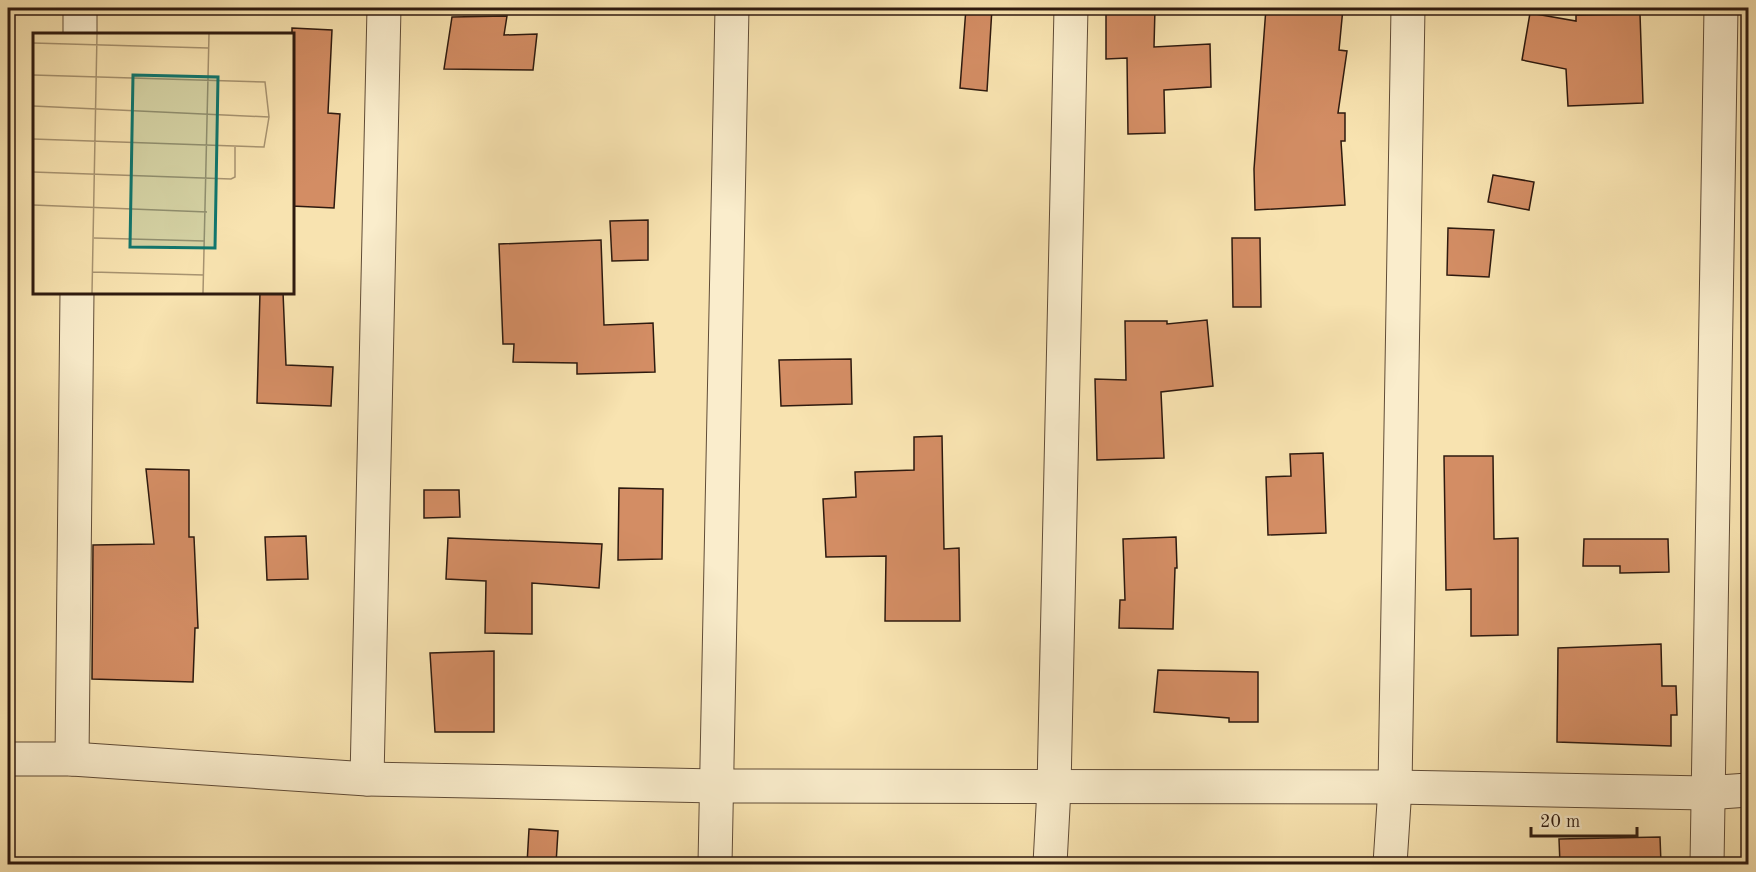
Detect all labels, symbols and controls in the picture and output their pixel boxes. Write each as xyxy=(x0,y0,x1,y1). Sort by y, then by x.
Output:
inset map xyxy=(33,33,294,294)
scale bar xyxy=(1531,800,1638,838)
text: 20 m xyxy=(1540,813,1580,831)

